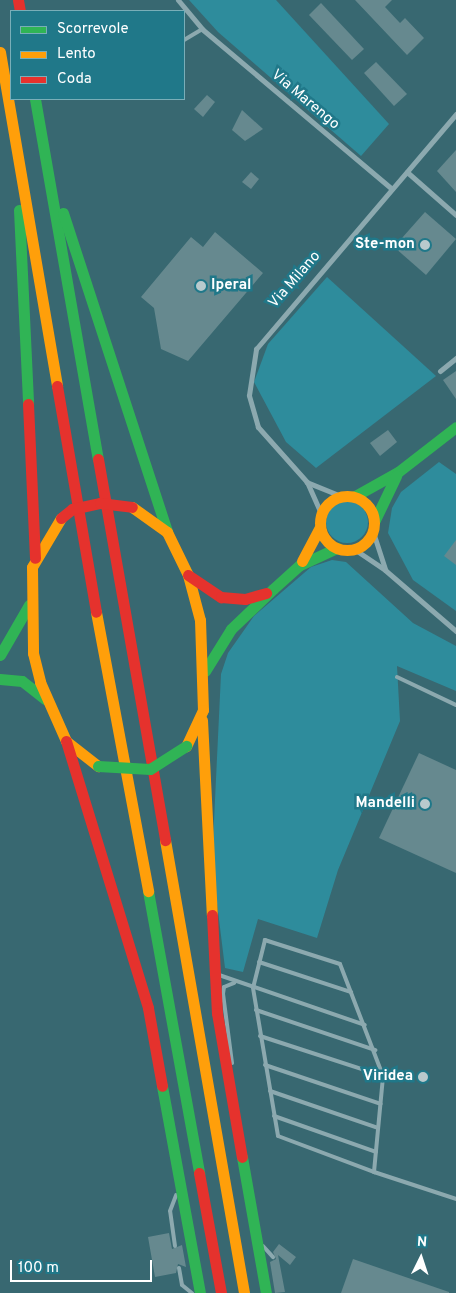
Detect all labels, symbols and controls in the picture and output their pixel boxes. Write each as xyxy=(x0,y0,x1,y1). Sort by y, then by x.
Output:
legend xyxy=(10,10,185,100)
text: Scorrevole xyxy=(57,20,129,39)
text: Lento xyxy=(57,45,96,64)
street label: Via Marengo xyxy=(267,66,343,134)
text: Coda xyxy=(57,70,92,89)
place label: Ste-mon xyxy=(355,236,415,254)
marker: Ste-mon xyxy=(419,239,431,251)
street label: Via Milano xyxy=(265,248,325,312)
place label: Iperal xyxy=(211,277,251,295)
marker: Iperal xyxy=(195,280,207,292)
place label: Mandelli xyxy=(355,795,415,813)
marker: Mandelli xyxy=(419,798,431,810)
place label: Viridea xyxy=(363,1068,413,1086)
marker: Viridea xyxy=(417,1071,429,1083)
north arrow xyxy=(396,1233,446,1283)
text: N xyxy=(416,1234,428,1251)
scale bar xyxy=(12,1250,155,1282)
text: 100 m xyxy=(18,1259,59,1278)

